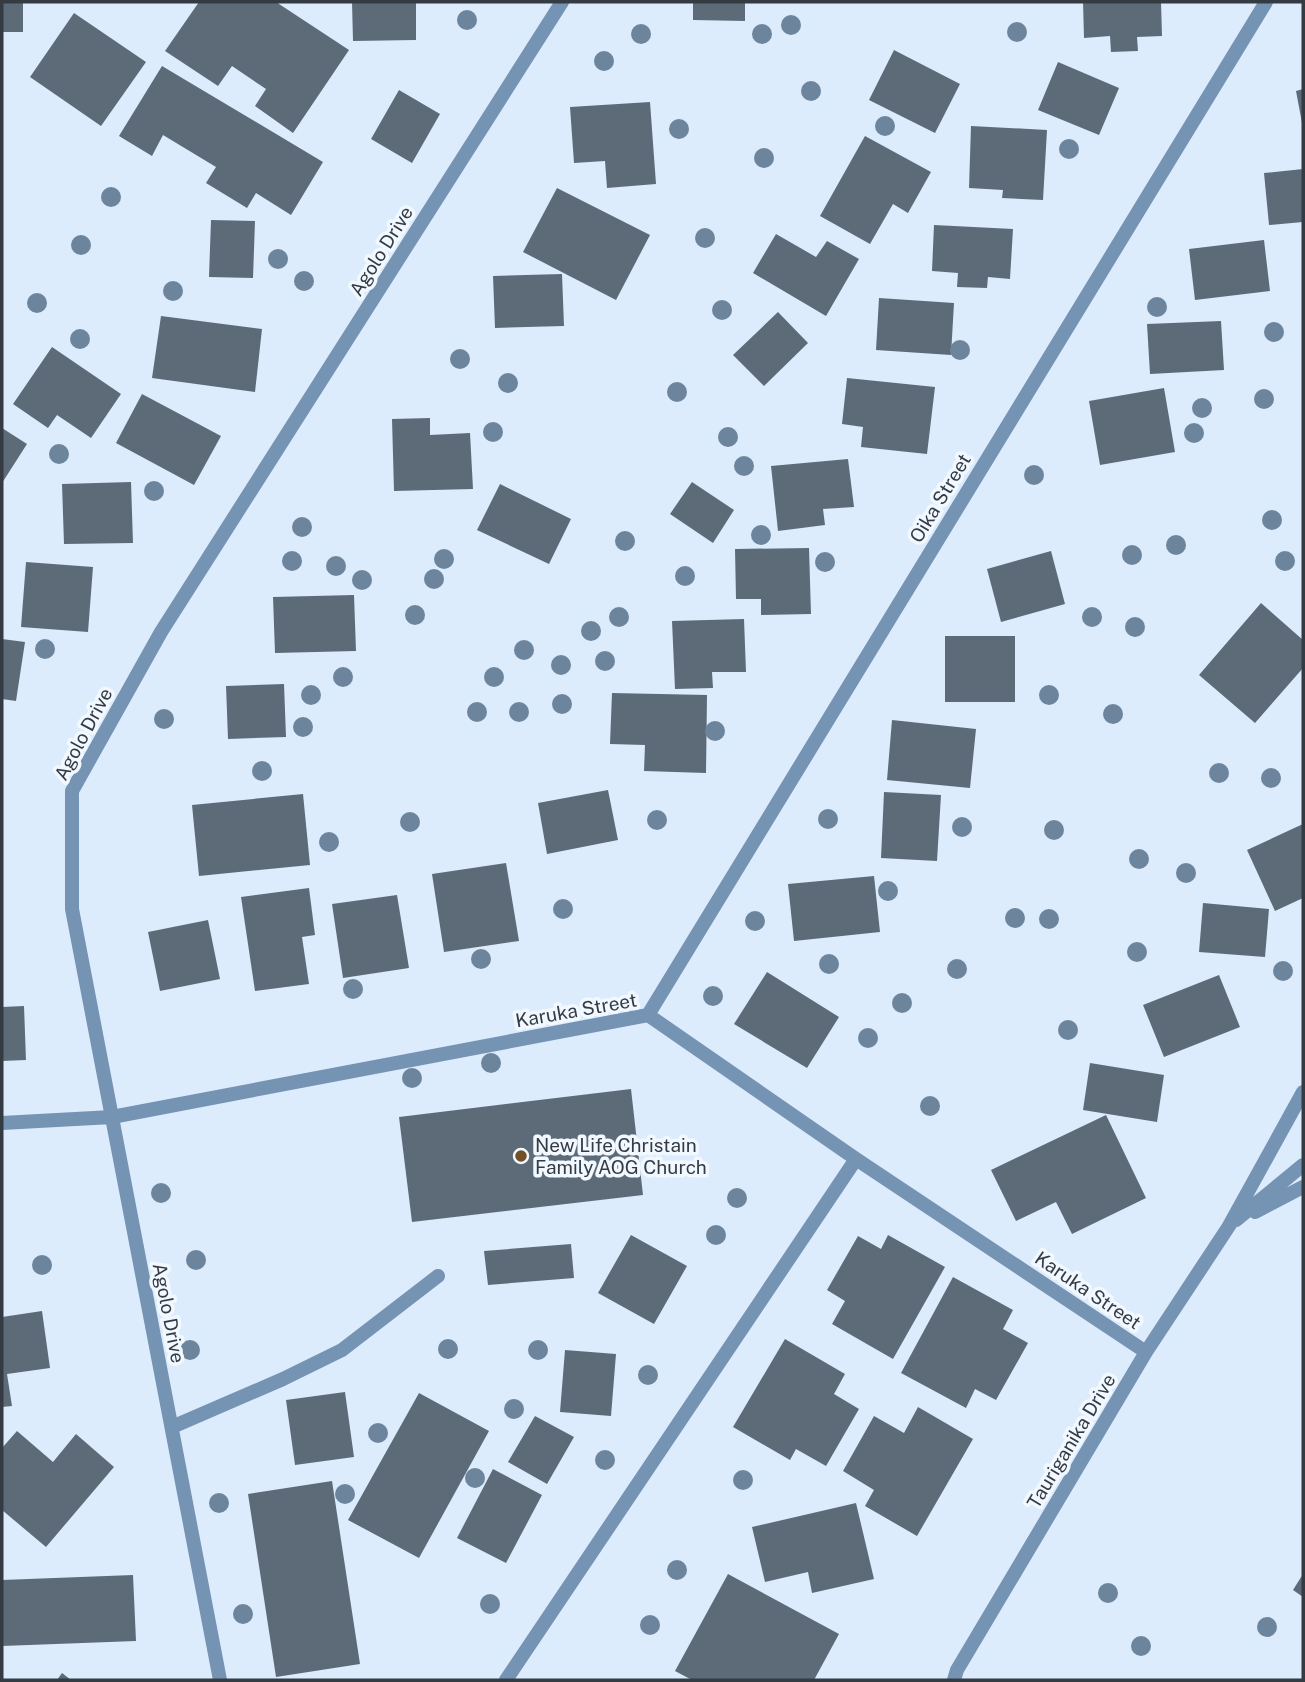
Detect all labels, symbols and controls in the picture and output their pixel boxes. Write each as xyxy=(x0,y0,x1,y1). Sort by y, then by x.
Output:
street label: Agolo Drive xyxy=(345,202,417,300)
street label: Oika Street xyxy=(905,450,975,546)
street label: Agolo Drive xyxy=(49,684,117,784)
street label: Karuka Street xyxy=(514,988,638,1032)
place label: New Life Christain Family AOG Church xyxy=(535,1134,707,1178)
marker: New Life Christain Family AOG Church xyxy=(513,1148,529,1164)
street label: Karuka Street xyxy=(1031,1247,1145,1333)
street label: Agolo Drive xyxy=(149,1261,189,1365)
street label: Tauriganika Drive xyxy=(1022,1370,1120,1512)

